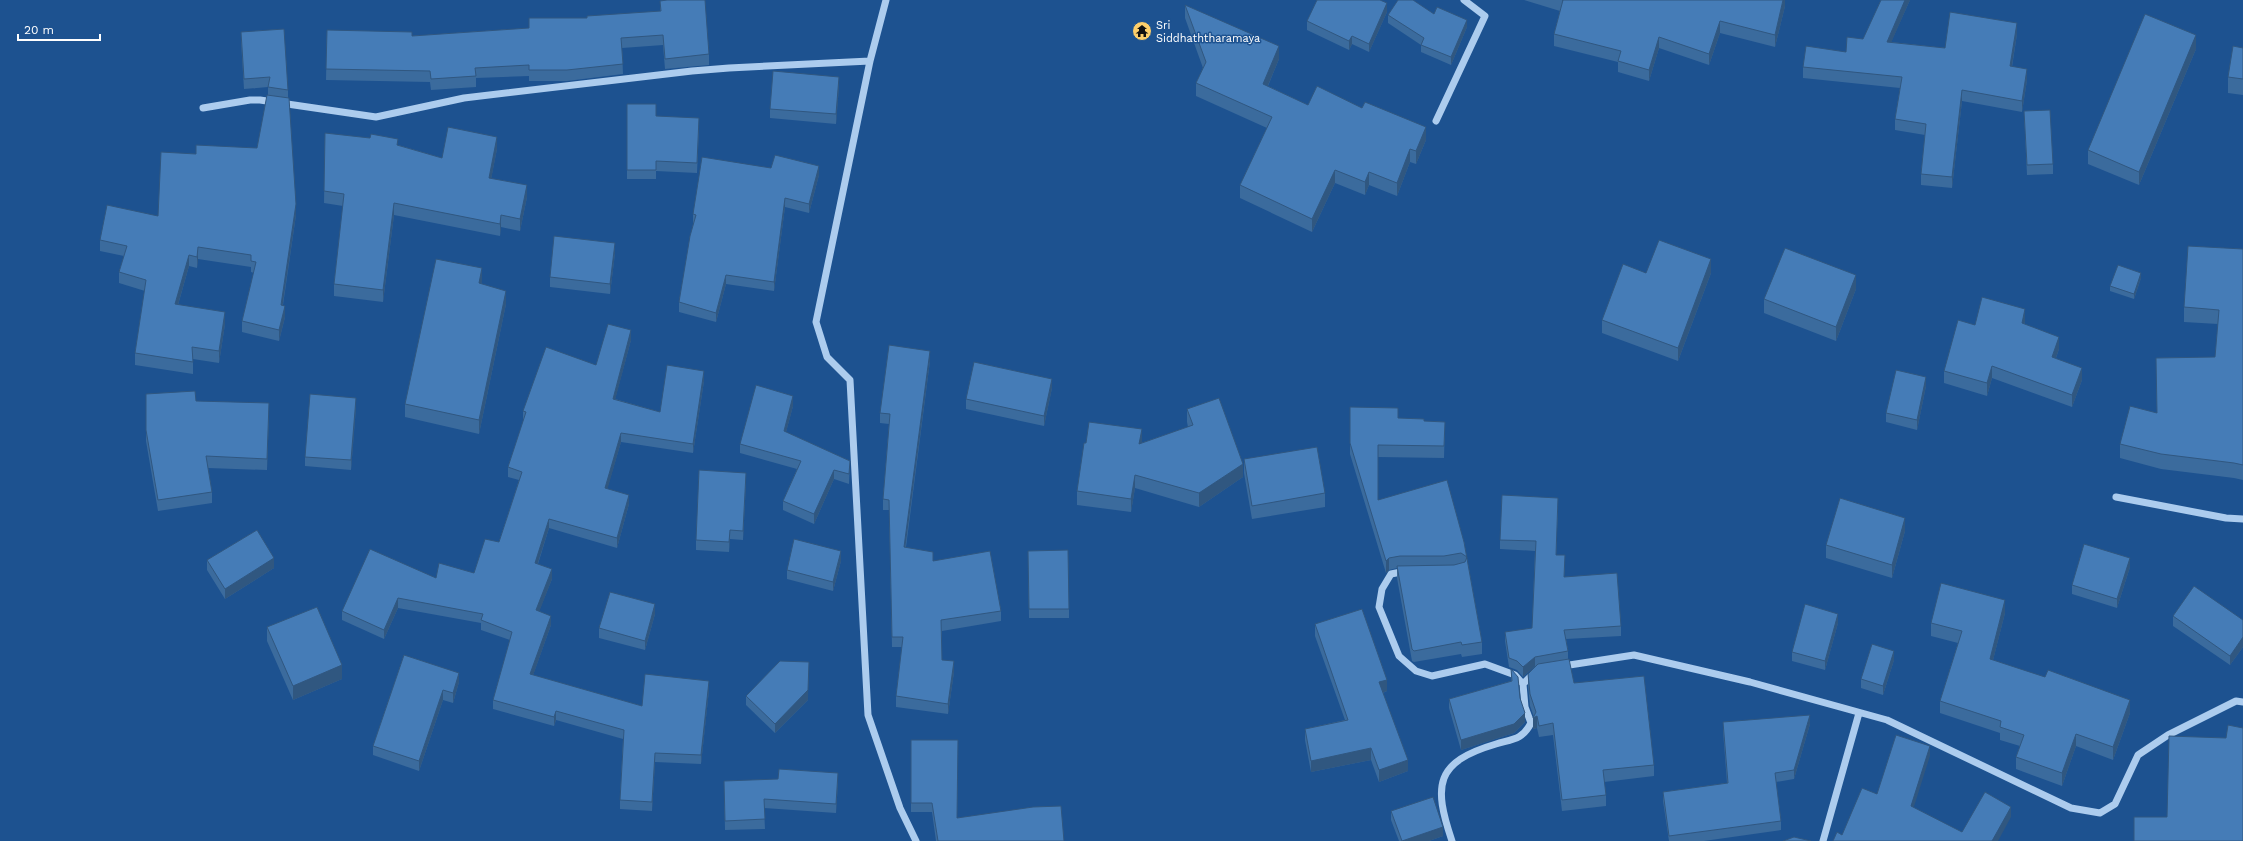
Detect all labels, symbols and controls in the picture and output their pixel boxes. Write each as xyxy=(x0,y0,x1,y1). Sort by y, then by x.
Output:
scale bar xyxy=(18,16,100,42)
place label: Sri Siddhaththaramaya xyxy=(1156,19,1260,45)
temple icon: Sri Siddhaththaramaya xyxy=(1131,20,1153,42)
text: 20 m xyxy=(24,23,54,37)

